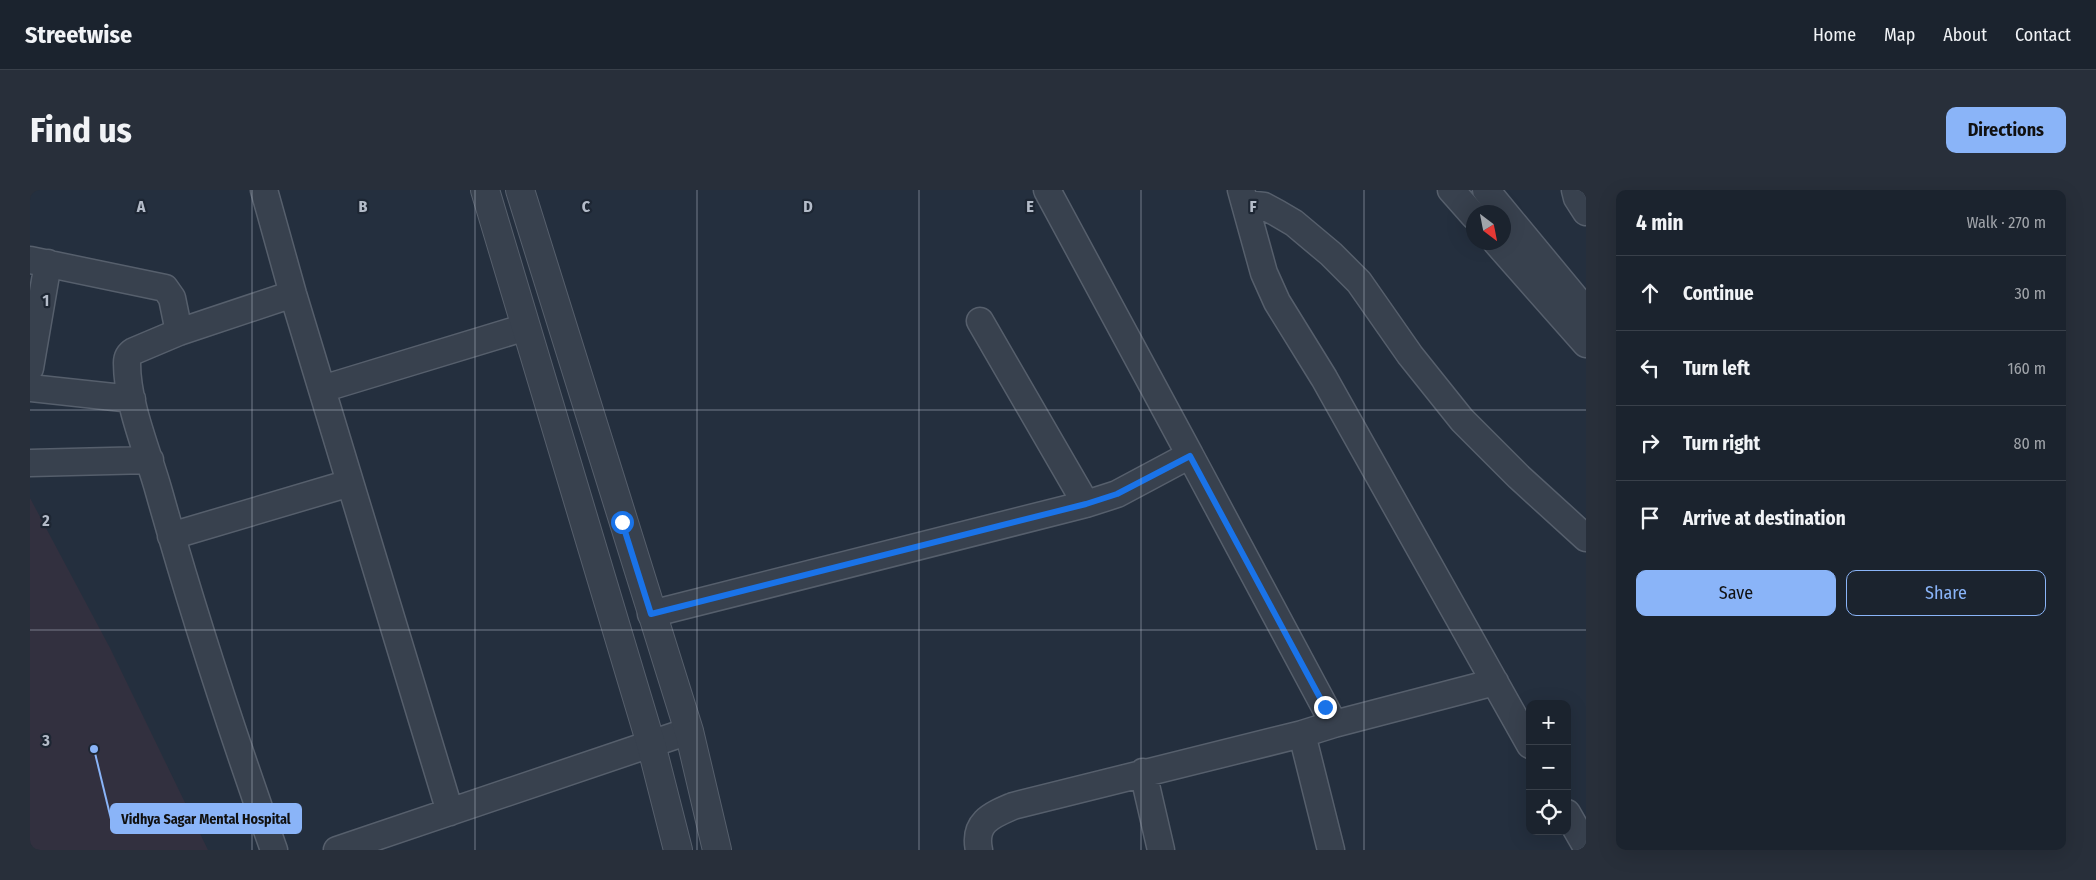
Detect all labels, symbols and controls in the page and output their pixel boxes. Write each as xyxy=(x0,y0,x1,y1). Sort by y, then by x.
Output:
text: Streetwise xyxy=(25,21,132,49)
text: Home xyxy=(1813,24,1856,46)
text: Map xyxy=(1884,24,1915,46)
text: About xyxy=(1943,24,1987,46)
text: Contact xyxy=(2015,24,2071,46)
button: Directions xyxy=(1946,107,2066,153)
text: Find us xyxy=(30,109,132,151)
text: A xyxy=(136,197,146,216)
text: B xyxy=(359,197,368,216)
text: C xyxy=(582,197,591,216)
text: D xyxy=(803,197,813,216)
text: E xyxy=(1026,197,1034,216)
text: F xyxy=(1249,197,1257,216)
north arrow xyxy=(1466,205,1511,250)
text: 4 min xyxy=(1636,210,1684,236)
text: Walk · 270 m xyxy=(1967,213,2046,232)
icon: ahead xyxy=(1636,279,1664,307)
text: Continue xyxy=(1683,282,1754,305)
text: 30 m xyxy=(2014,284,2046,303)
text: 1 xyxy=(43,291,49,310)
icon: left xyxy=(1636,354,1664,382)
text: Turn left xyxy=(1683,357,1750,380)
text: 160 m xyxy=(2007,359,2046,378)
icon: right xyxy=(1636,429,1664,457)
text: Turn right xyxy=(1683,432,1760,455)
text: 80 m xyxy=(2014,434,2046,453)
icon: arrive xyxy=(1636,504,1664,532)
text: Arrive at destination xyxy=(1683,507,1846,530)
text: 2 xyxy=(41,511,50,530)
route start xyxy=(611,511,634,534)
button: Save xyxy=(1636,570,1836,616)
button: Share xyxy=(1846,570,2046,616)
route end xyxy=(1314,696,1337,719)
map controls xyxy=(1526,700,1571,835)
button: + xyxy=(1526,700,1571,745)
text: 3 xyxy=(41,731,50,750)
button: − xyxy=(1526,745,1571,790)
button: locate xyxy=(1526,790,1571,835)
callout: Vidhya Sagar Mental Hospital xyxy=(111,804,301,833)
text: Vidhya Sagar Mental Hospital xyxy=(120,811,291,828)

